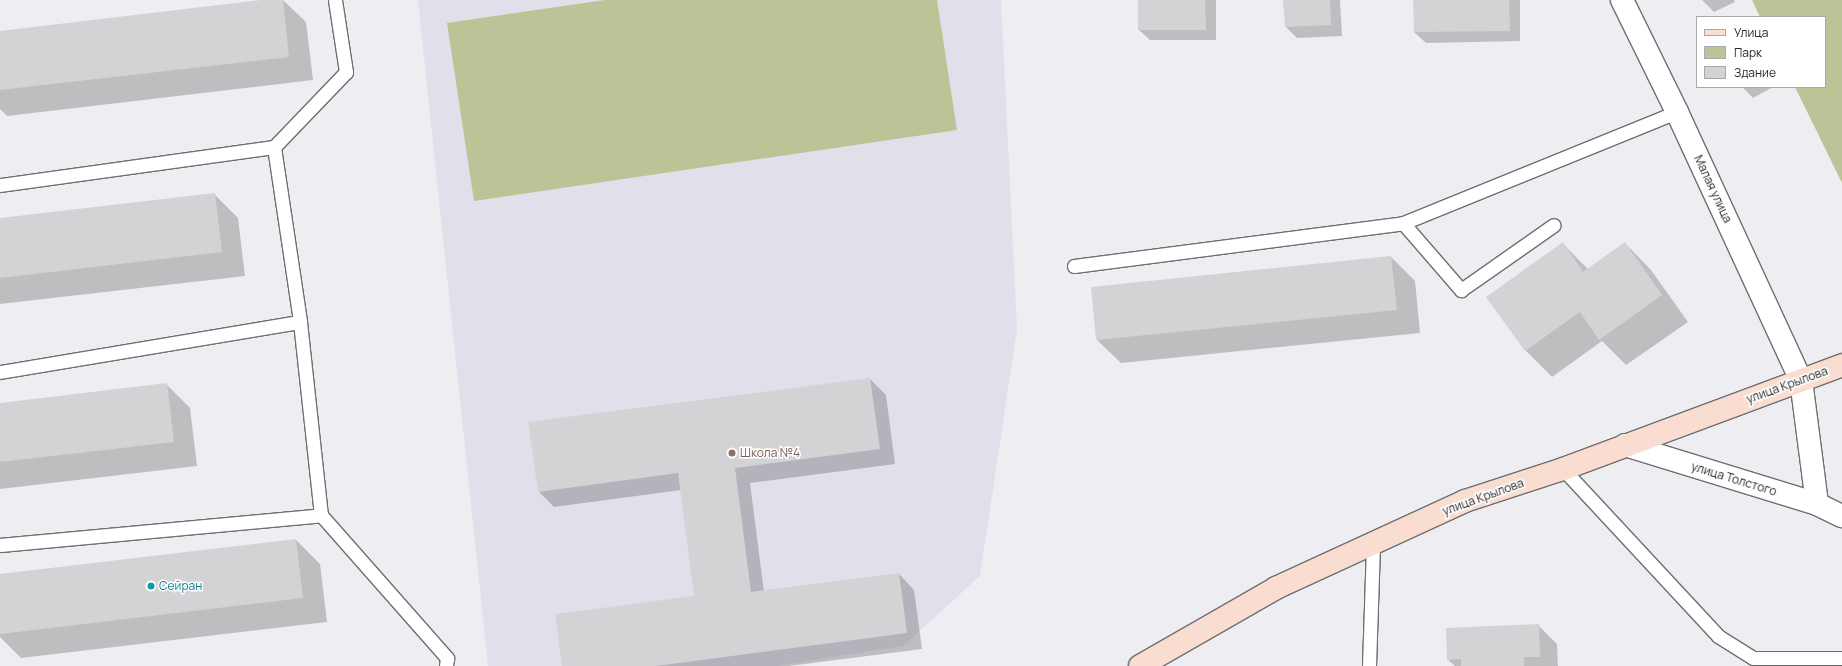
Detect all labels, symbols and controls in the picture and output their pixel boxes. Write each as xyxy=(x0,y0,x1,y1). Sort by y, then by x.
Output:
legend xyxy=(1696,16,1826,88)
text: Улица xyxy=(1734,24,1768,41)
text: Парк xyxy=(1734,44,1762,61)
text: Здание xyxy=(1734,64,1776,81)
street label: Малая улица xyxy=(1691,153,1735,225)
street label: улица Крылова xyxy=(1744,364,1830,406)
place label: Школа №4 xyxy=(740,446,800,460)
marker: Школа №4 xyxy=(727,448,737,458)
street label: улица Толстого xyxy=(1690,459,1778,499)
street label: улица Крылова xyxy=(1440,476,1526,518)
place label: Сейран xyxy=(159,579,202,593)
marker: Сейран xyxy=(146,581,156,591)

